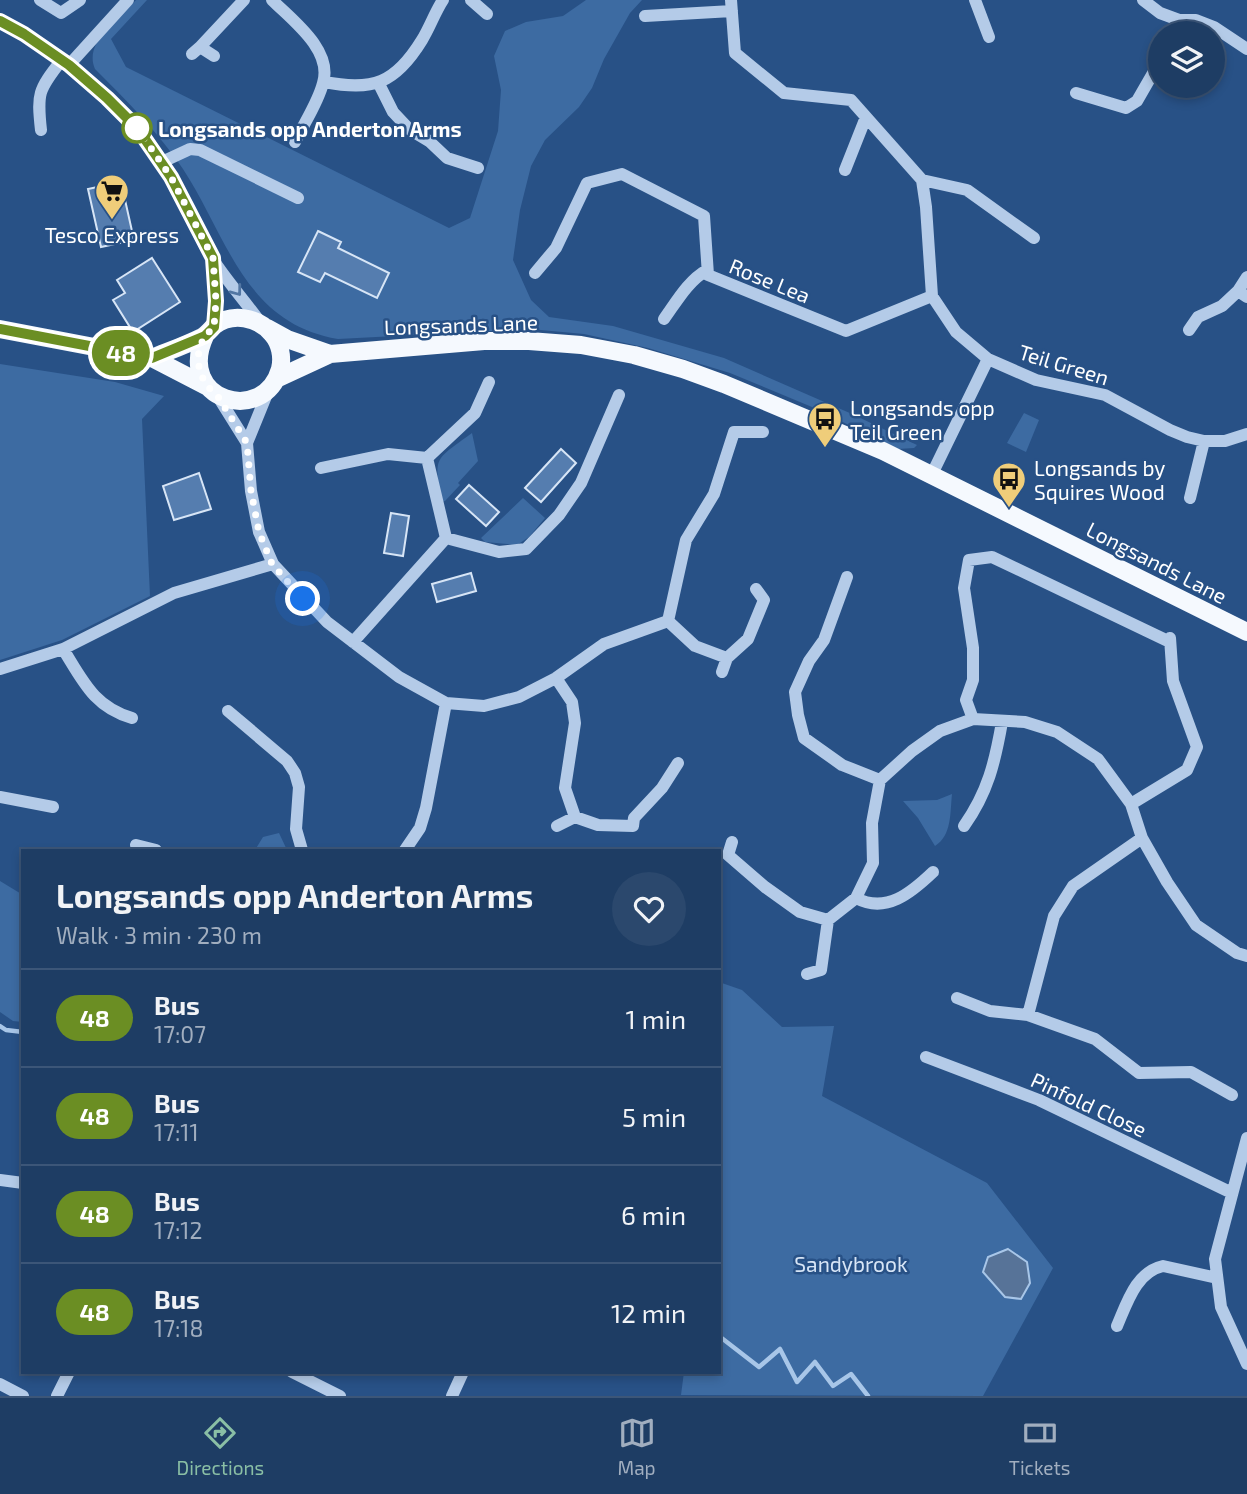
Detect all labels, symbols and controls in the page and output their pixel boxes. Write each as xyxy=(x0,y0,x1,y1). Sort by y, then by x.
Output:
map controls xyxy=(1148,21,1225,98)
button: layers xyxy=(1148,21,1225,98)
marker: Longsands opp Anderton Arms xyxy=(122,113,152,143)
place label: Longsands opp Anderton Arms xyxy=(158,116,462,141)
supermarket icon: Tesco Express xyxy=(93,172,131,221)
place label: Tesco Express xyxy=(45,222,179,247)
street label: Rose Lea xyxy=(726,252,814,308)
one-way arrow xyxy=(229,283,241,296)
street label: Longsands Lane xyxy=(384,309,538,339)
line badge: 48 xyxy=(90,330,152,376)
text: 48 xyxy=(106,338,136,367)
street label: Teil Green xyxy=(1016,338,1112,390)
place label: Longsands opp Teil Green xyxy=(850,395,995,444)
bus stop icon: Longsands opp Teil Green xyxy=(806,400,844,449)
place label: Longsands by Squires Wood xyxy=(1034,455,1165,504)
bus stop icon: Longsands by Squires Wood xyxy=(990,460,1028,509)
street label: Longsands Lane xyxy=(1083,516,1231,608)
your location xyxy=(285,581,320,616)
button: heart xyxy=(612,872,686,946)
text: Longsands opp Anderton Arms xyxy=(56,875,533,915)
text: Walk · 3 min · 230 m xyxy=(56,921,262,949)
text: Bus xyxy=(154,989,200,1020)
text: 48 xyxy=(79,1003,110,1032)
text: 1 min xyxy=(626,1003,686,1034)
text: 17:07 xyxy=(154,1020,206,1048)
street label: Pinfold Close xyxy=(1027,1066,1151,1142)
text: Bus xyxy=(154,1087,200,1118)
text: 48 xyxy=(79,1101,110,1130)
text: 5 min xyxy=(622,1101,686,1132)
text: 17:11 xyxy=(154,1118,199,1146)
text: Bus xyxy=(154,1185,200,1216)
text: 48 xyxy=(79,1199,110,1228)
text: 6 min xyxy=(621,1199,686,1230)
text: 17:12 xyxy=(154,1216,202,1244)
park label: Sandybrook xyxy=(794,1251,908,1276)
text: Bus xyxy=(154,1283,200,1314)
text: 48 xyxy=(79,1297,110,1326)
text: 12 min xyxy=(611,1297,686,1328)
text: 17:18 xyxy=(154,1314,203,1342)
tab: Directions xyxy=(177,1414,264,1479)
tab: Map xyxy=(617,1414,656,1479)
tab: Tickets xyxy=(1009,1414,1070,1479)

